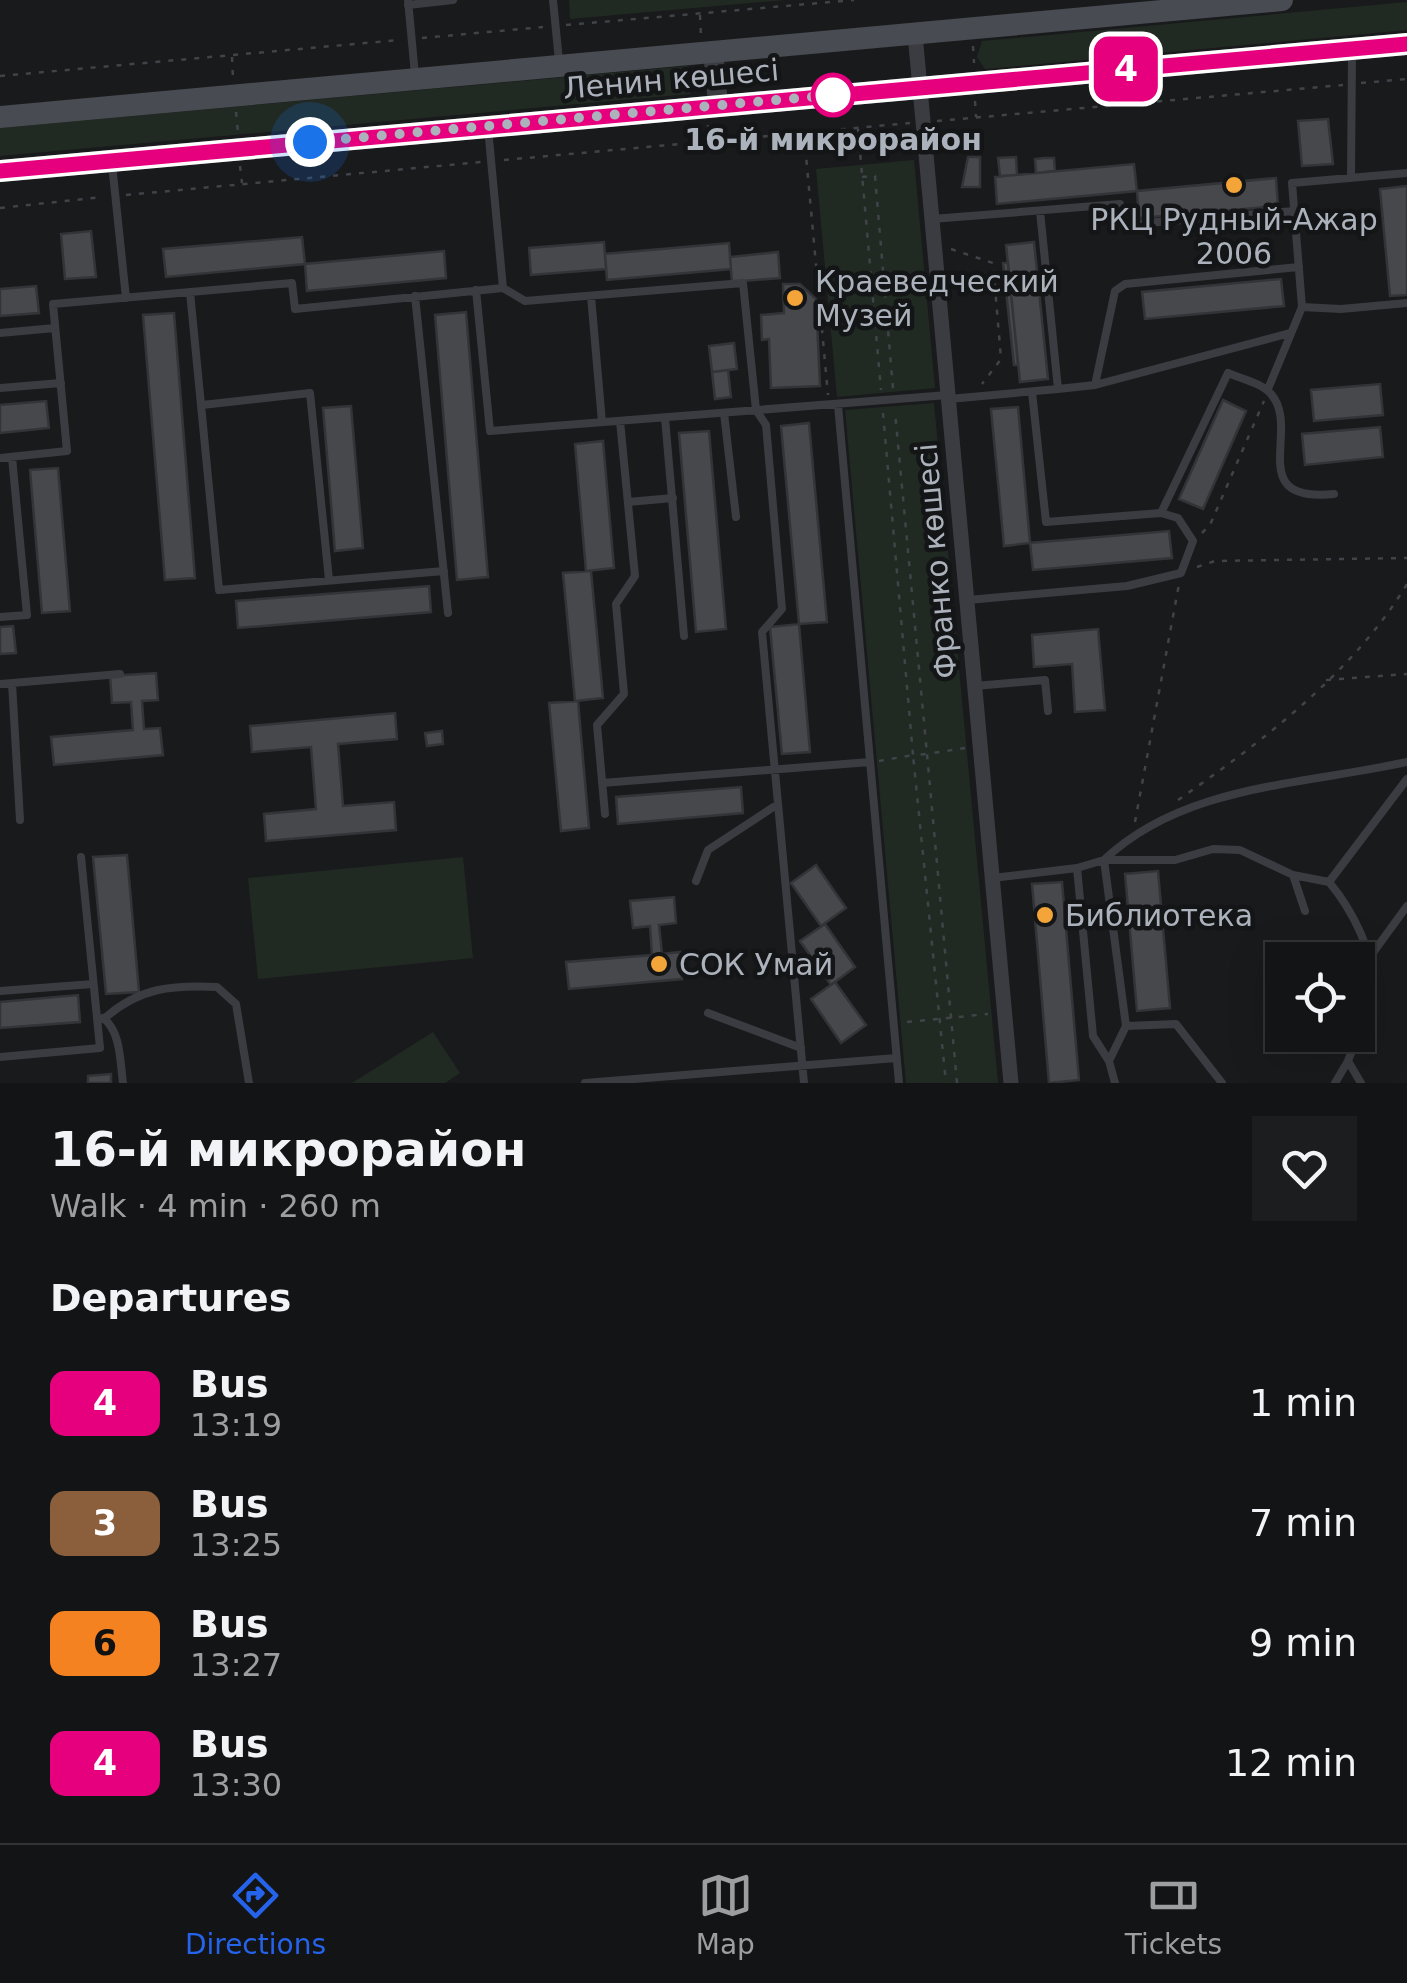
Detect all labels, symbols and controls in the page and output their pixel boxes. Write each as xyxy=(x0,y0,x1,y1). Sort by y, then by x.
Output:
line badge: 4 xyxy=(1094,36,1158,102)
text: 4 xyxy=(1114,49,1138,89)
street label: Ленин көшесі xyxy=(562,52,780,106)
marker: 16-й микрорайон xyxy=(812,74,854,116)
your location xyxy=(285,117,335,167)
place label: 16-й микрорайон xyxy=(684,122,982,157)
marker: РКЦ Рудный-Ажар 2006 xyxy=(1223,174,1245,196)
place label: РКЦ Рудный-Ажар 2006 xyxy=(1090,202,1378,271)
place label: Краеведческий Музей xyxy=(815,264,1059,333)
marker: Краеведческий Музей xyxy=(784,287,806,309)
street label: Франко көшесі xyxy=(908,442,964,680)
place label: Библиотека xyxy=(1065,898,1253,933)
marker: Библиотека xyxy=(1034,904,1056,926)
map controls xyxy=(1265,942,1375,1052)
button: locate xyxy=(1265,942,1375,1052)
place label: СОК Умай xyxy=(679,947,833,982)
marker: СОК Умай xyxy=(648,953,670,975)
button: heart xyxy=(1252,1116,1357,1221)
text: 16-й микрорайон xyxy=(50,1121,526,1177)
text: Walk · 4 min · 260 m xyxy=(50,1187,381,1225)
text: Departures xyxy=(50,1276,291,1320)
text: Bus xyxy=(190,1362,269,1406)
text: 1 min xyxy=(1249,1381,1357,1425)
text: 4 xyxy=(93,1383,117,1423)
text: 13:19 xyxy=(190,1406,282,1444)
text: Bus xyxy=(190,1482,269,1526)
text: 7 min xyxy=(1249,1501,1357,1545)
text: 3 xyxy=(93,1503,117,1543)
text: 13:25 xyxy=(190,1526,282,1564)
text: Bus xyxy=(190,1602,269,1646)
text: 9 min xyxy=(1249,1621,1357,1665)
text: 6 xyxy=(93,1623,117,1663)
text: 13:27 xyxy=(190,1646,282,1684)
text: Bus xyxy=(190,1722,269,1766)
text: 12 min xyxy=(1225,1741,1357,1785)
text: 4 xyxy=(93,1743,117,1783)
text: 13:30 xyxy=(190,1766,282,1804)
tab: Directions xyxy=(185,1868,326,1961)
tab: Map xyxy=(696,1868,755,1961)
tab: Tickets xyxy=(1125,1868,1222,1961)

